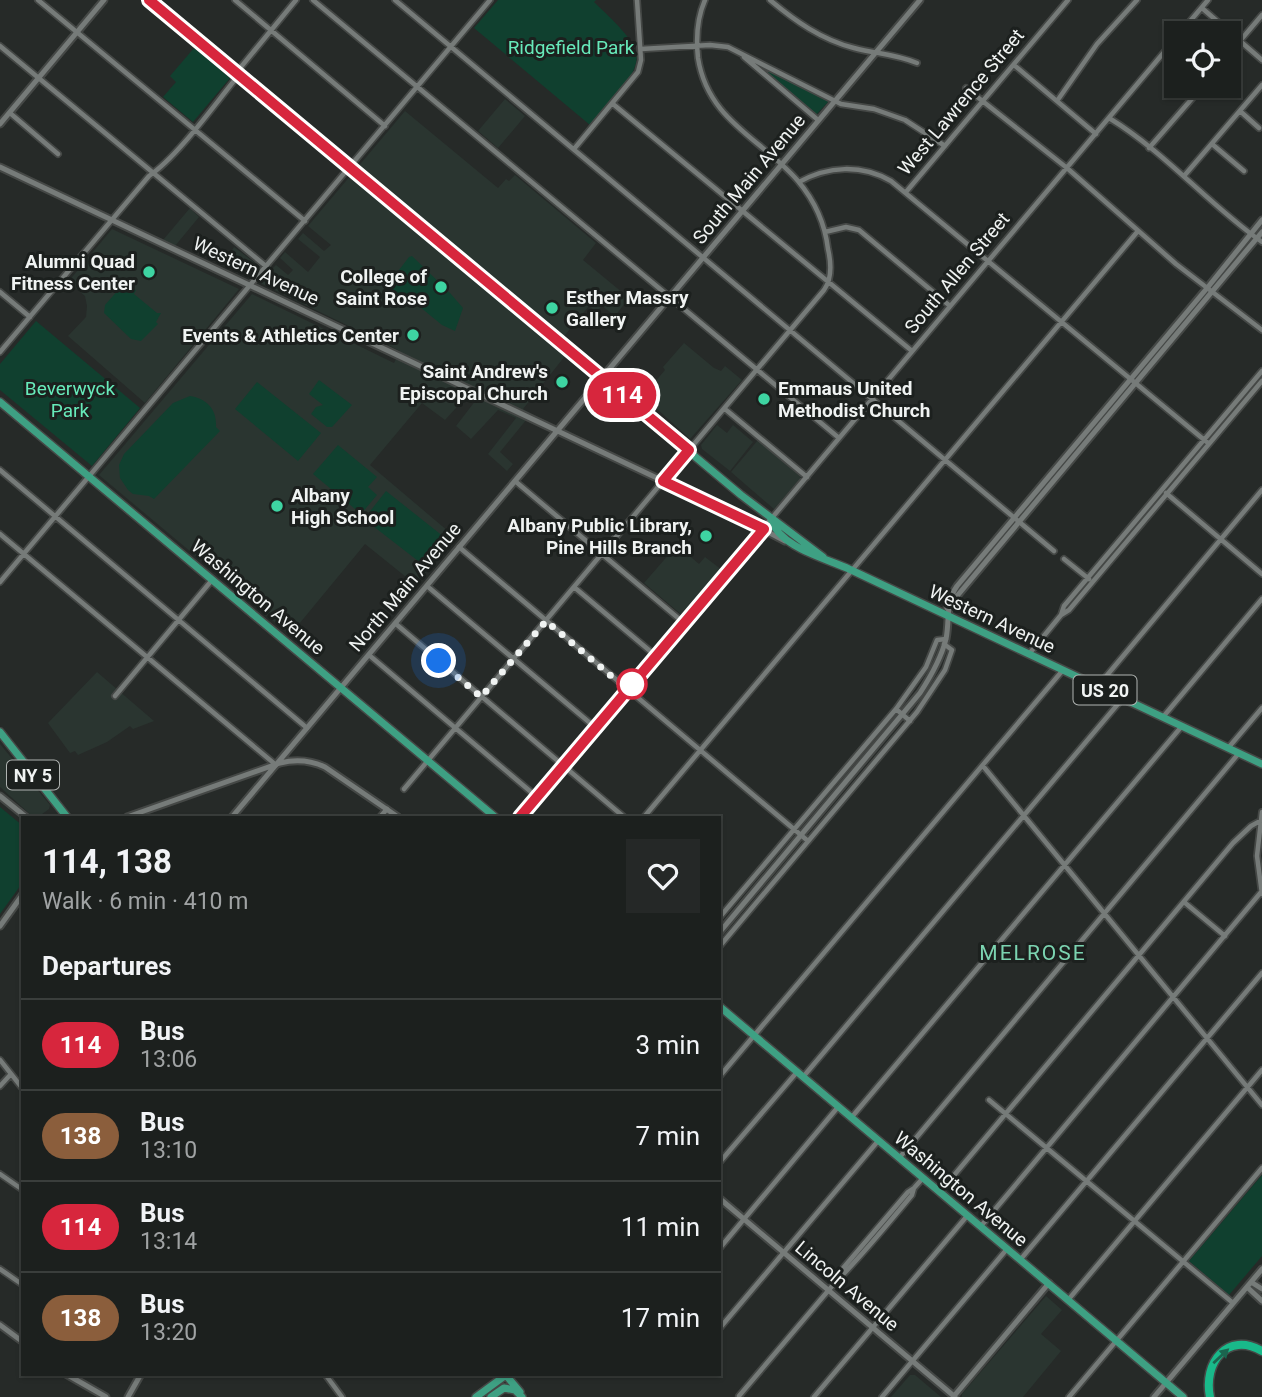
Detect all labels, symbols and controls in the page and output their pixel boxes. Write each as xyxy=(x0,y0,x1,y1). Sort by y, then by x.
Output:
map controls xyxy=(1164,21,1241,98)
button: locate xyxy=(1164,21,1241,98)
street label: West Lawrence Street xyxy=(893,24,1029,180)
park label: Ridgefield Park xyxy=(508,36,635,59)
street label: South Main Avenue xyxy=(688,109,810,249)
street label: South Allen Street xyxy=(900,208,1014,338)
street label: Western Avenue xyxy=(189,232,323,310)
place label: Alumni Quad Fitness Center xyxy=(11,250,135,295)
marker: Alumni Quad Fitness Center xyxy=(141,264,157,280)
place label: College of Saint Rose xyxy=(335,265,427,310)
marker: College of Saint Rose xyxy=(433,279,449,295)
place label: Esther Massry Gallery xyxy=(566,286,689,331)
marker: Esther Massry Gallery xyxy=(544,300,560,316)
place label: Events & Athletics Center xyxy=(182,324,399,347)
marker: Events & Athletics Center xyxy=(405,327,421,343)
place label: Saint Andrew's Episcopal Church xyxy=(400,360,548,405)
line badge: 114 xyxy=(582,372,662,418)
marker: Saint Andrew's Episcopal Church xyxy=(554,374,570,390)
park label: Beverwyck Park xyxy=(25,377,115,422)
place label: Emmaus United Methodist Church xyxy=(778,377,930,422)
text: 114 xyxy=(601,381,643,409)
marker: Emmaus United Methodist Church xyxy=(756,391,772,407)
place label: Albany High School xyxy=(291,484,394,529)
marker: Albany High School xyxy=(269,498,285,514)
place label: Albany Public Library, Pine Hills Branch xyxy=(507,514,692,559)
street label: North Main Avenue xyxy=(344,518,466,656)
marker: Albany Public Library, Pine Hills Branch xyxy=(698,528,714,544)
street label: Washington Avenue xyxy=(187,534,329,660)
street label: Western Avenue xyxy=(925,580,1059,658)
your location xyxy=(421,643,456,678)
unlabelled marker xyxy=(617,669,647,699)
road number: US 20 xyxy=(1074,676,1136,704)
road number: NY 5 xyxy=(7,760,59,790)
button: heart xyxy=(626,839,700,913)
text: 114, 138 xyxy=(42,842,172,881)
text: Walk · 6 min · 410 m xyxy=(42,888,248,915)
district label: MELROSE xyxy=(979,941,1087,965)
text: Departures xyxy=(42,951,172,981)
text: Bus xyxy=(140,1016,185,1046)
text: 3 min xyxy=(635,1030,700,1060)
text: 114 xyxy=(60,1031,101,1059)
text: 13:06 xyxy=(140,1046,197,1073)
text: Bus xyxy=(140,1107,185,1137)
text: 7 min xyxy=(635,1121,700,1151)
text: 138 xyxy=(60,1122,101,1150)
street label: Washington Avenue xyxy=(890,1126,1032,1252)
text: 13:10 xyxy=(140,1137,197,1164)
text: Bus xyxy=(140,1198,185,1228)
text: 11 min xyxy=(621,1212,700,1242)
text: 114 xyxy=(60,1213,101,1241)
text: 13:14 xyxy=(140,1228,197,1255)
street label: Lincoln Avenue xyxy=(791,1236,903,1336)
text: Bus xyxy=(140,1289,185,1319)
text: 17 min xyxy=(621,1303,700,1333)
text: 138 xyxy=(60,1304,101,1332)
text: 13:20 xyxy=(140,1319,197,1346)
one-way arrow xyxy=(1212,1348,1229,1364)

